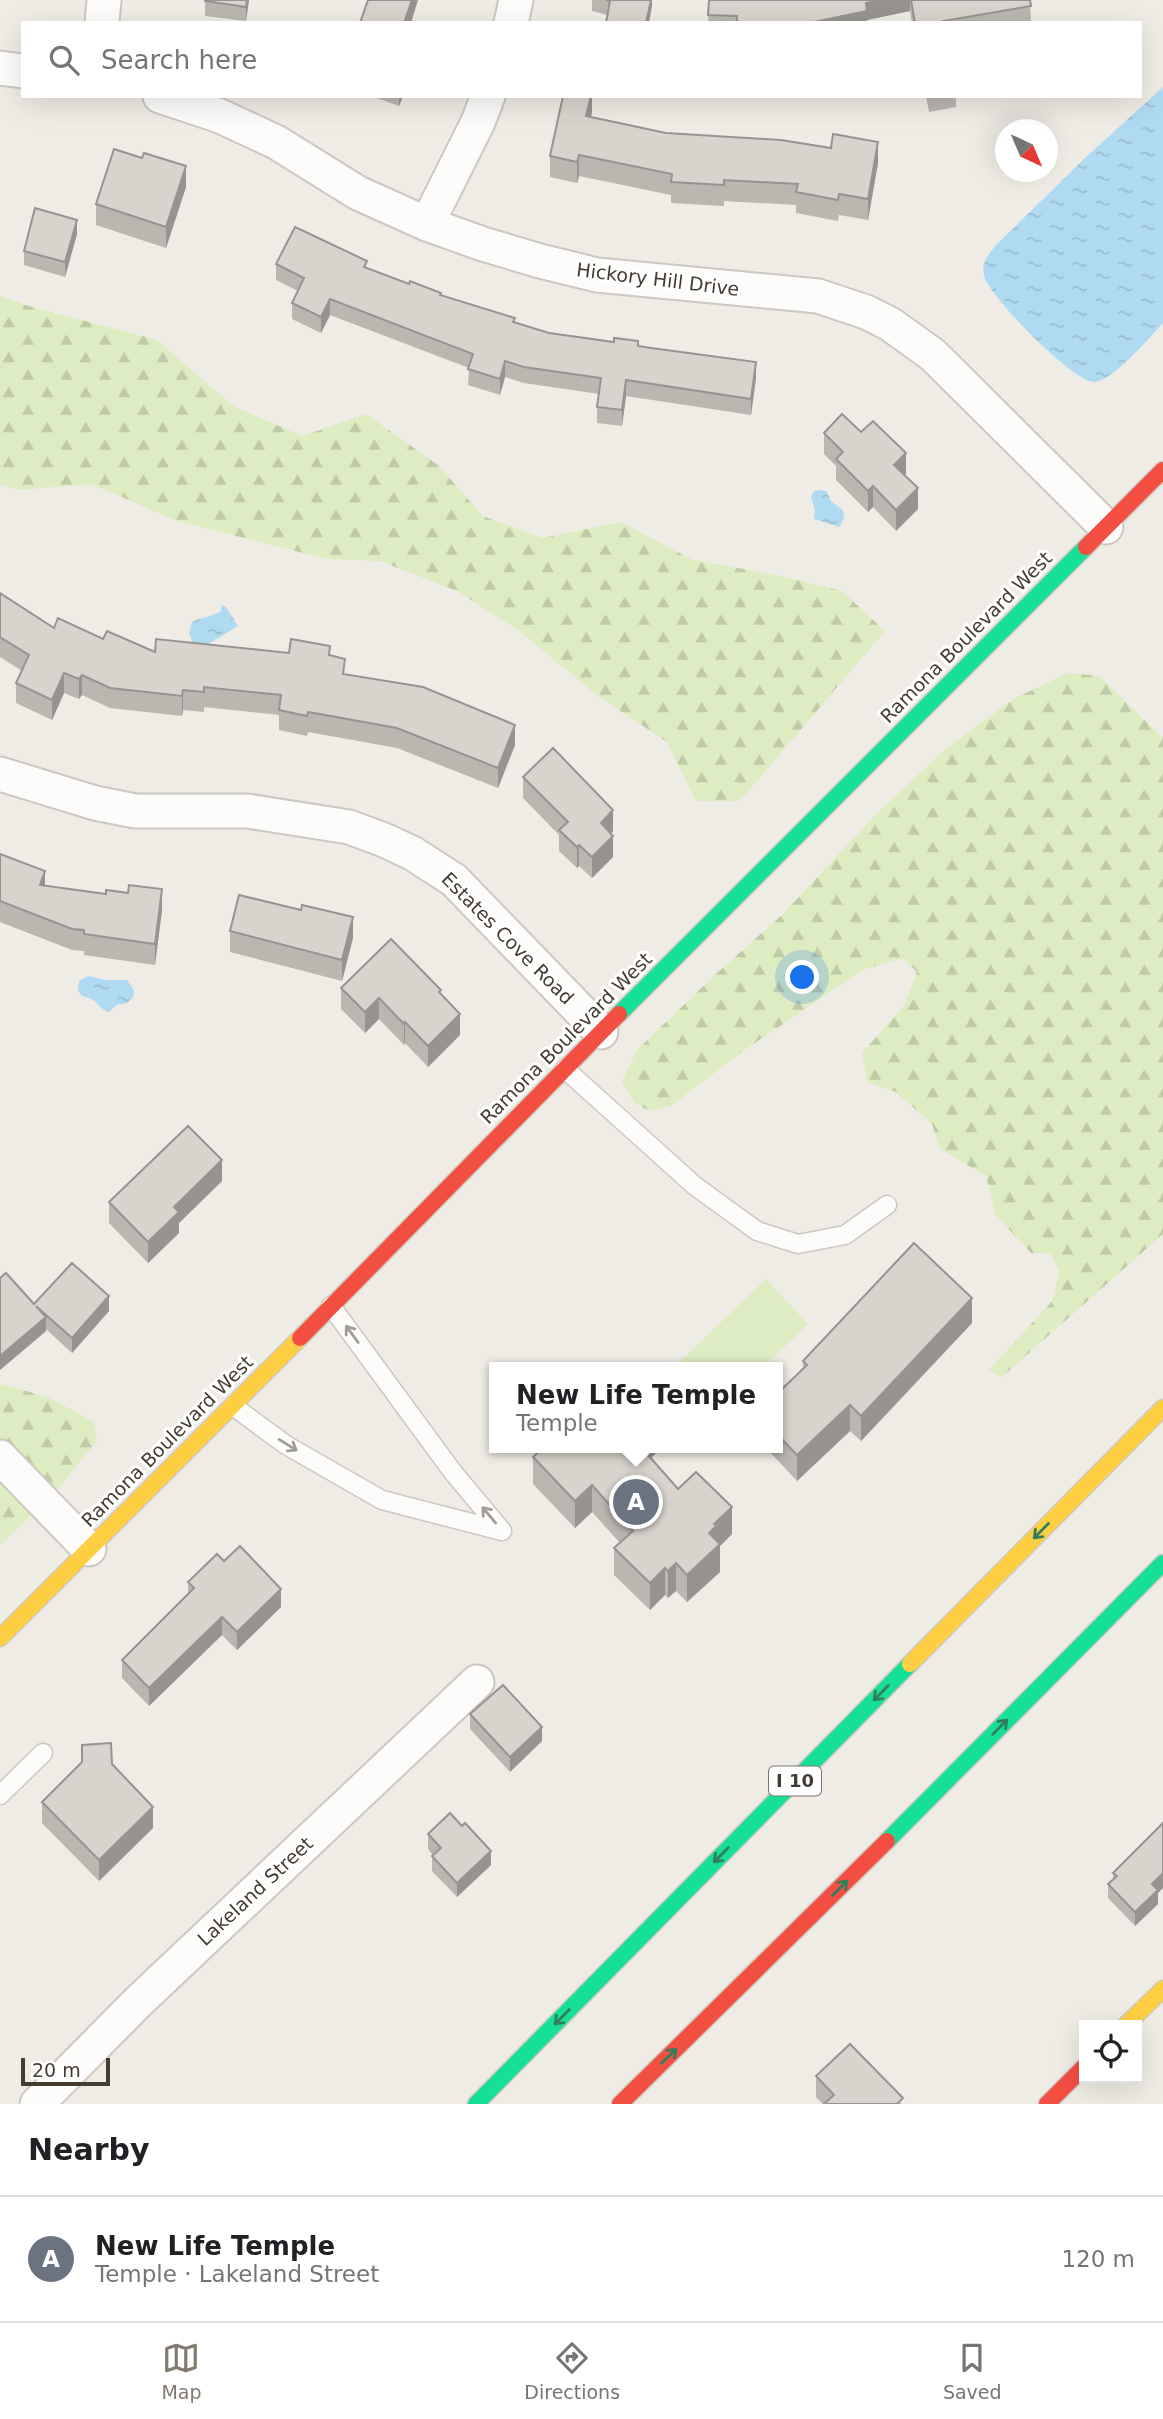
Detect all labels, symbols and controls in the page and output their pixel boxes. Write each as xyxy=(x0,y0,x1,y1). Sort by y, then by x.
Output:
search box xyxy=(21,21,1142,98)
icon: search xyxy=(45,41,83,79)
text: Search here xyxy=(101,45,257,75)
north arrow xyxy=(995,119,1058,182)
street label: Hickory Hill Drive xyxy=(575,258,741,300)
street label: Ramona Boulevard West xyxy=(876,547,1056,727)
street label: Estates Cove Road xyxy=(437,867,579,1009)
street label: Ramona Boulevard West xyxy=(476,948,656,1128)
your location xyxy=(785,960,819,994)
one-way arrow xyxy=(345,1325,359,1344)
street label: Ramona Boulevard West xyxy=(77,1351,257,1531)
popup xyxy=(489,1362,783,1453)
text: New Life Temple xyxy=(516,1380,756,1410)
text: Temple xyxy=(516,1410,598,1436)
one-way arrow xyxy=(278,1439,298,1453)
pin: A xyxy=(613,1476,659,1528)
one-way arrow xyxy=(481,1507,497,1525)
one-way arrow xyxy=(1033,1523,1050,1540)
one-way arrow xyxy=(873,1685,890,1702)
one-way arrow xyxy=(991,1718,1008,1735)
road number: I 10 xyxy=(769,1766,821,1796)
street label: Lakeland Street xyxy=(193,1832,317,1950)
one-way arrow xyxy=(713,1847,730,1864)
one-way arrow xyxy=(831,1880,848,1897)
one-way arrow xyxy=(553,2009,570,2026)
map controls xyxy=(1079,2020,1142,2083)
button: locate xyxy=(1079,2020,1142,2083)
one-way arrow xyxy=(660,2048,677,2065)
scale bar xyxy=(21,2055,110,2087)
text: 20 m xyxy=(32,2059,81,2081)
text: Nearby xyxy=(28,2132,150,2167)
text: New Life Temple xyxy=(95,2231,335,2261)
text: A xyxy=(42,2246,60,2272)
text: 120 m xyxy=(1061,2246,1135,2272)
text: Temple · Lakeland Street xyxy=(95,2261,379,2287)
tab: Map xyxy=(161,2339,202,2403)
tab: Directions xyxy=(524,2339,620,2403)
tab: Saved xyxy=(943,2339,1002,2403)

